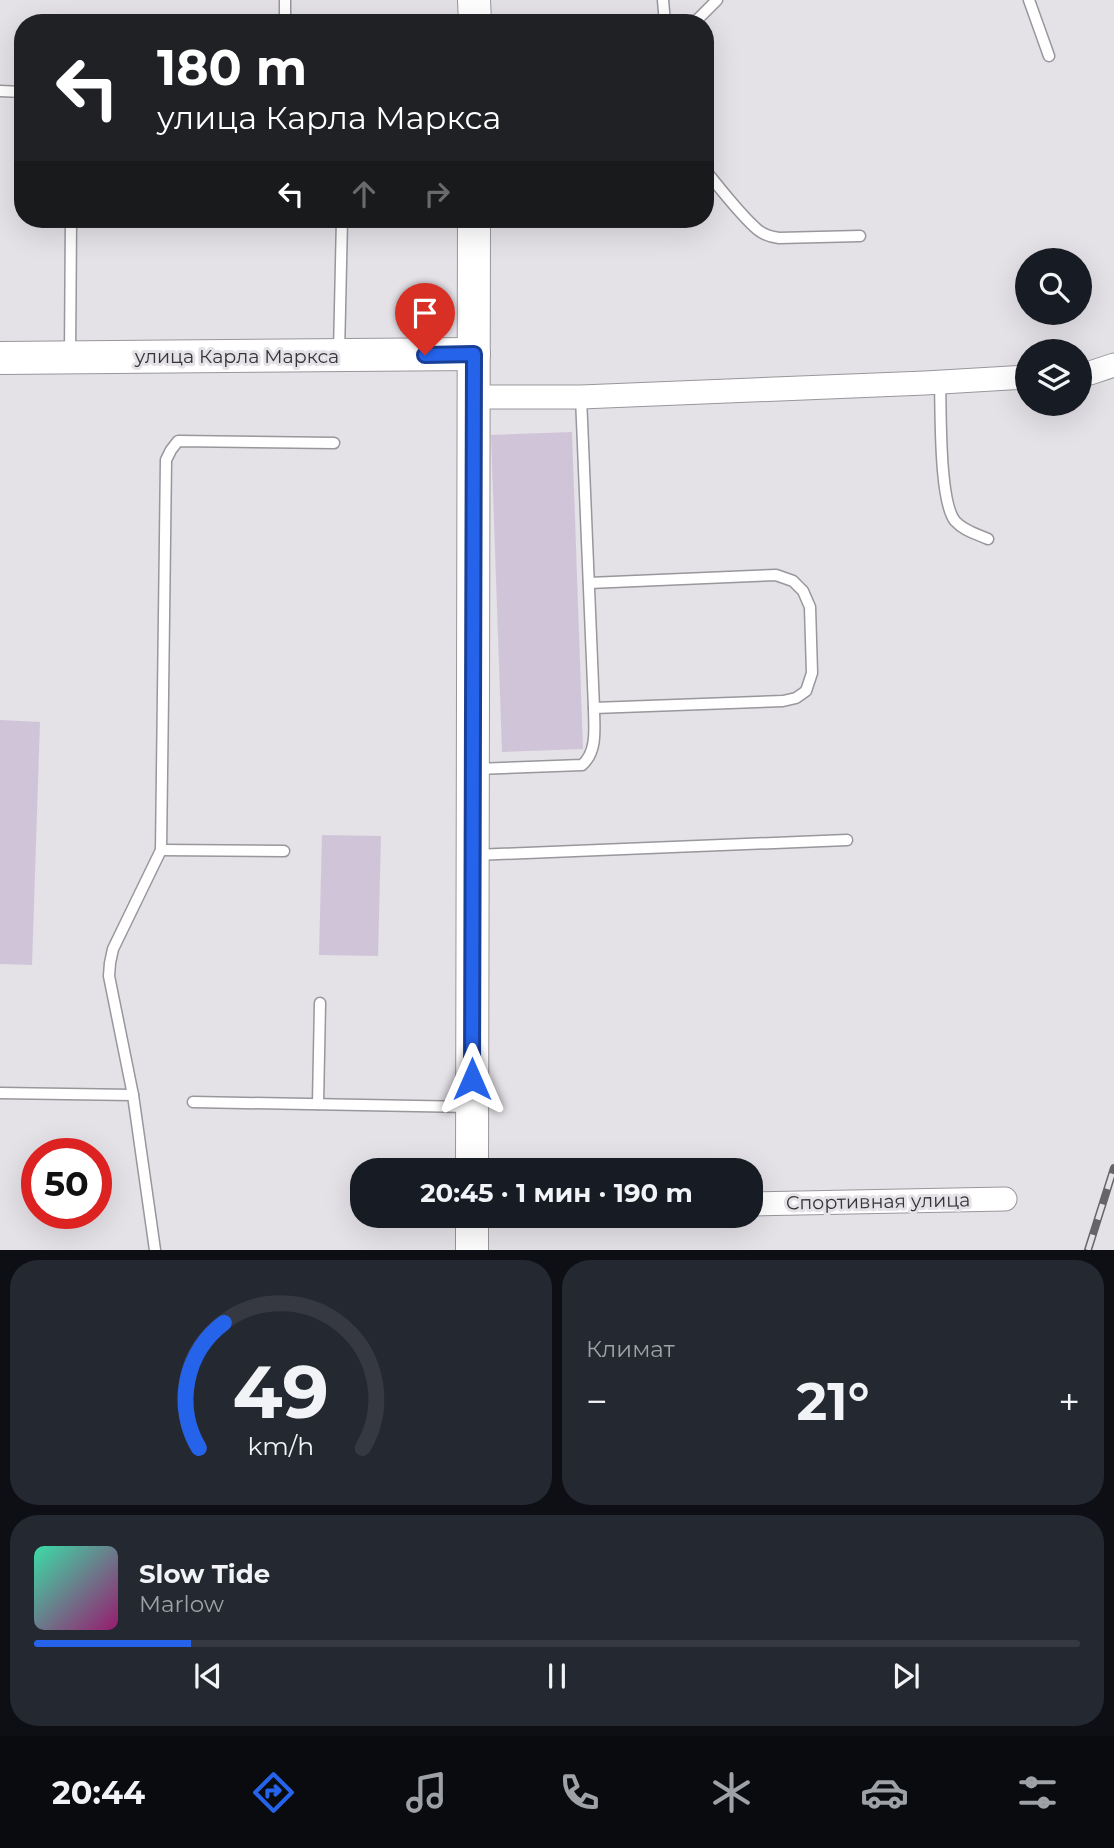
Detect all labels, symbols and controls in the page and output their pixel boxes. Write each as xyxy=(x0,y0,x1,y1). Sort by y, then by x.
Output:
text: 180 m xyxy=(157,38,307,97)
icon: left xyxy=(42,42,133,133)
text: улица Карла Маркса xyxy=(157,98,501,137)
icon: left xyxy=(272,175,310,213)
icon: ahead xyxy=(345,175,383,213)
icon: right xyxy=(418,175,456,213)
map controls xyxy=(1015,248,1092,416)
button: search xyxy=(1015,248,1092,325)
pin xyxy=(395,283,455,355)
icon: arrive xyxy=(406,294,444,332)
button: layers xyxy=(1015,339,1092,416)
street label: улица Карла Маркса xyxy=(134,345,339,368)
position arrow xyxy=(435,1042,509,1116)
speed limit sign: 50 xyxy=(21,1138,112,1229)
text: 20:45 · 1 мин · 190 m xyxy=(420,1177,693,1209)
street label: Спортивная улица xyxy=(786,1188,970,1215)
text: Климат xyxy=(586,1335,675,1363)
text: 49 xyxy=(233,1349,329,1437)
text: 21° xyxy=(797,1370,869,1433)
text: − xyxy=(586,1378,608,1425)
text: + xyxy=(1058,1378,1080,1425)
text: km/h xyxy=(248,1431,314,1461)
text: Slow Tide xyxy=(139,1558,270,1590)
text: Marlow xyxy=(139,1590,224,1618)
icon: previous xyxy=(189,1657,227,1695)
icon: pause xyxy=(538,1657,576,1695)
icon: next xyxy=(887,1657,925,1695)
icon: directions xyxy=(249,1768,298,1817)
icon: music xyxy=(402,1768,451,1817)
icon: phone xyxy=(555,1768,604,1817)
icon: climate xyxy=(707,1768,756,1817)
icon: car xyxy=(860,1768,909,1817)
icon: filters xyxy=(1013,1768,1062,1817)
text: 20:44 xyxy=(52,1773,145,1812)

